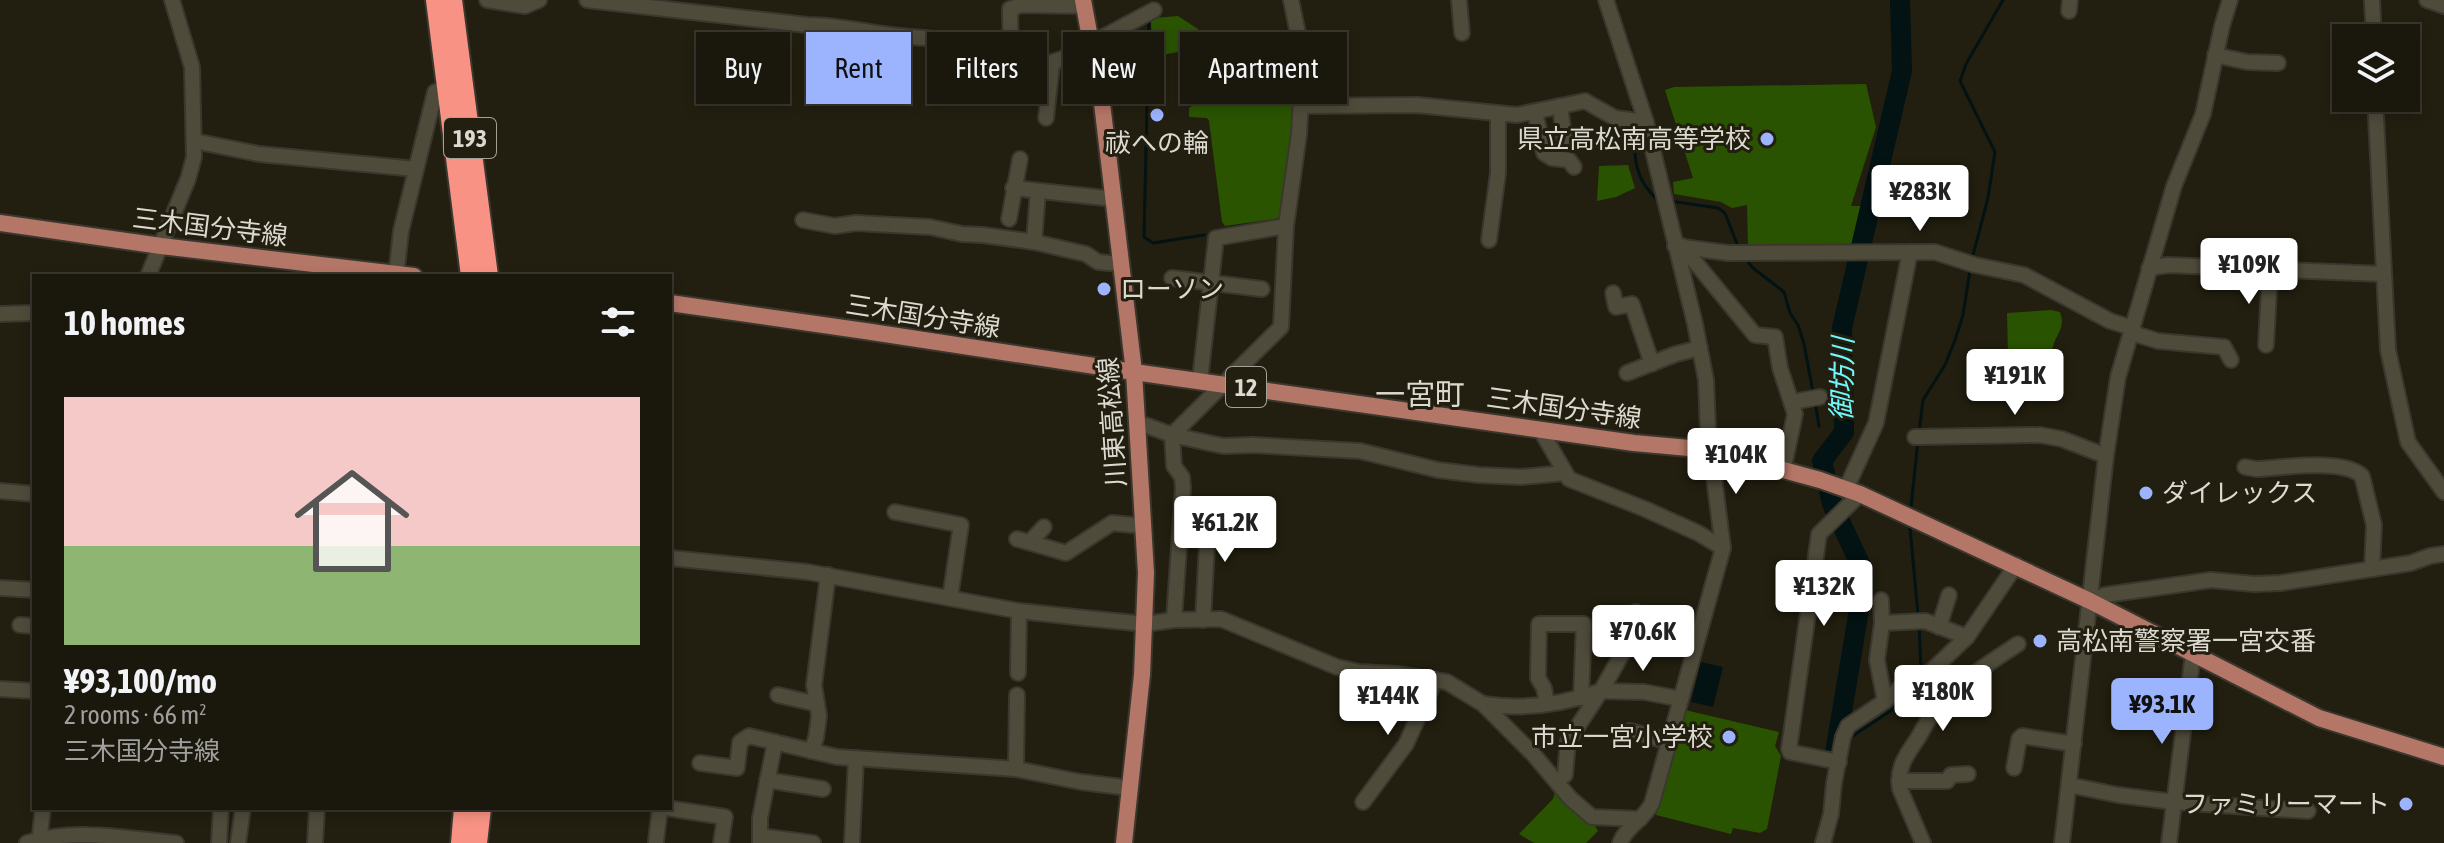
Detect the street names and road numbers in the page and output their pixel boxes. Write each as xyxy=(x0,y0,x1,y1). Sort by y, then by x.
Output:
road number: 193 xyxy=(444,118,496,158)
street label: 三木国分寺線 xyxy=(131,203,289,251)
street label: 三木国分寺線 xyxy=(844,289,1002,343)
street label: 川東高松線 xyxy=(1093,356,1131,488)
road number: 12 xyxy=(1226,367,1266,407)
street label: 三木国分寺線 xyxy=(1485,382,1643,434)

